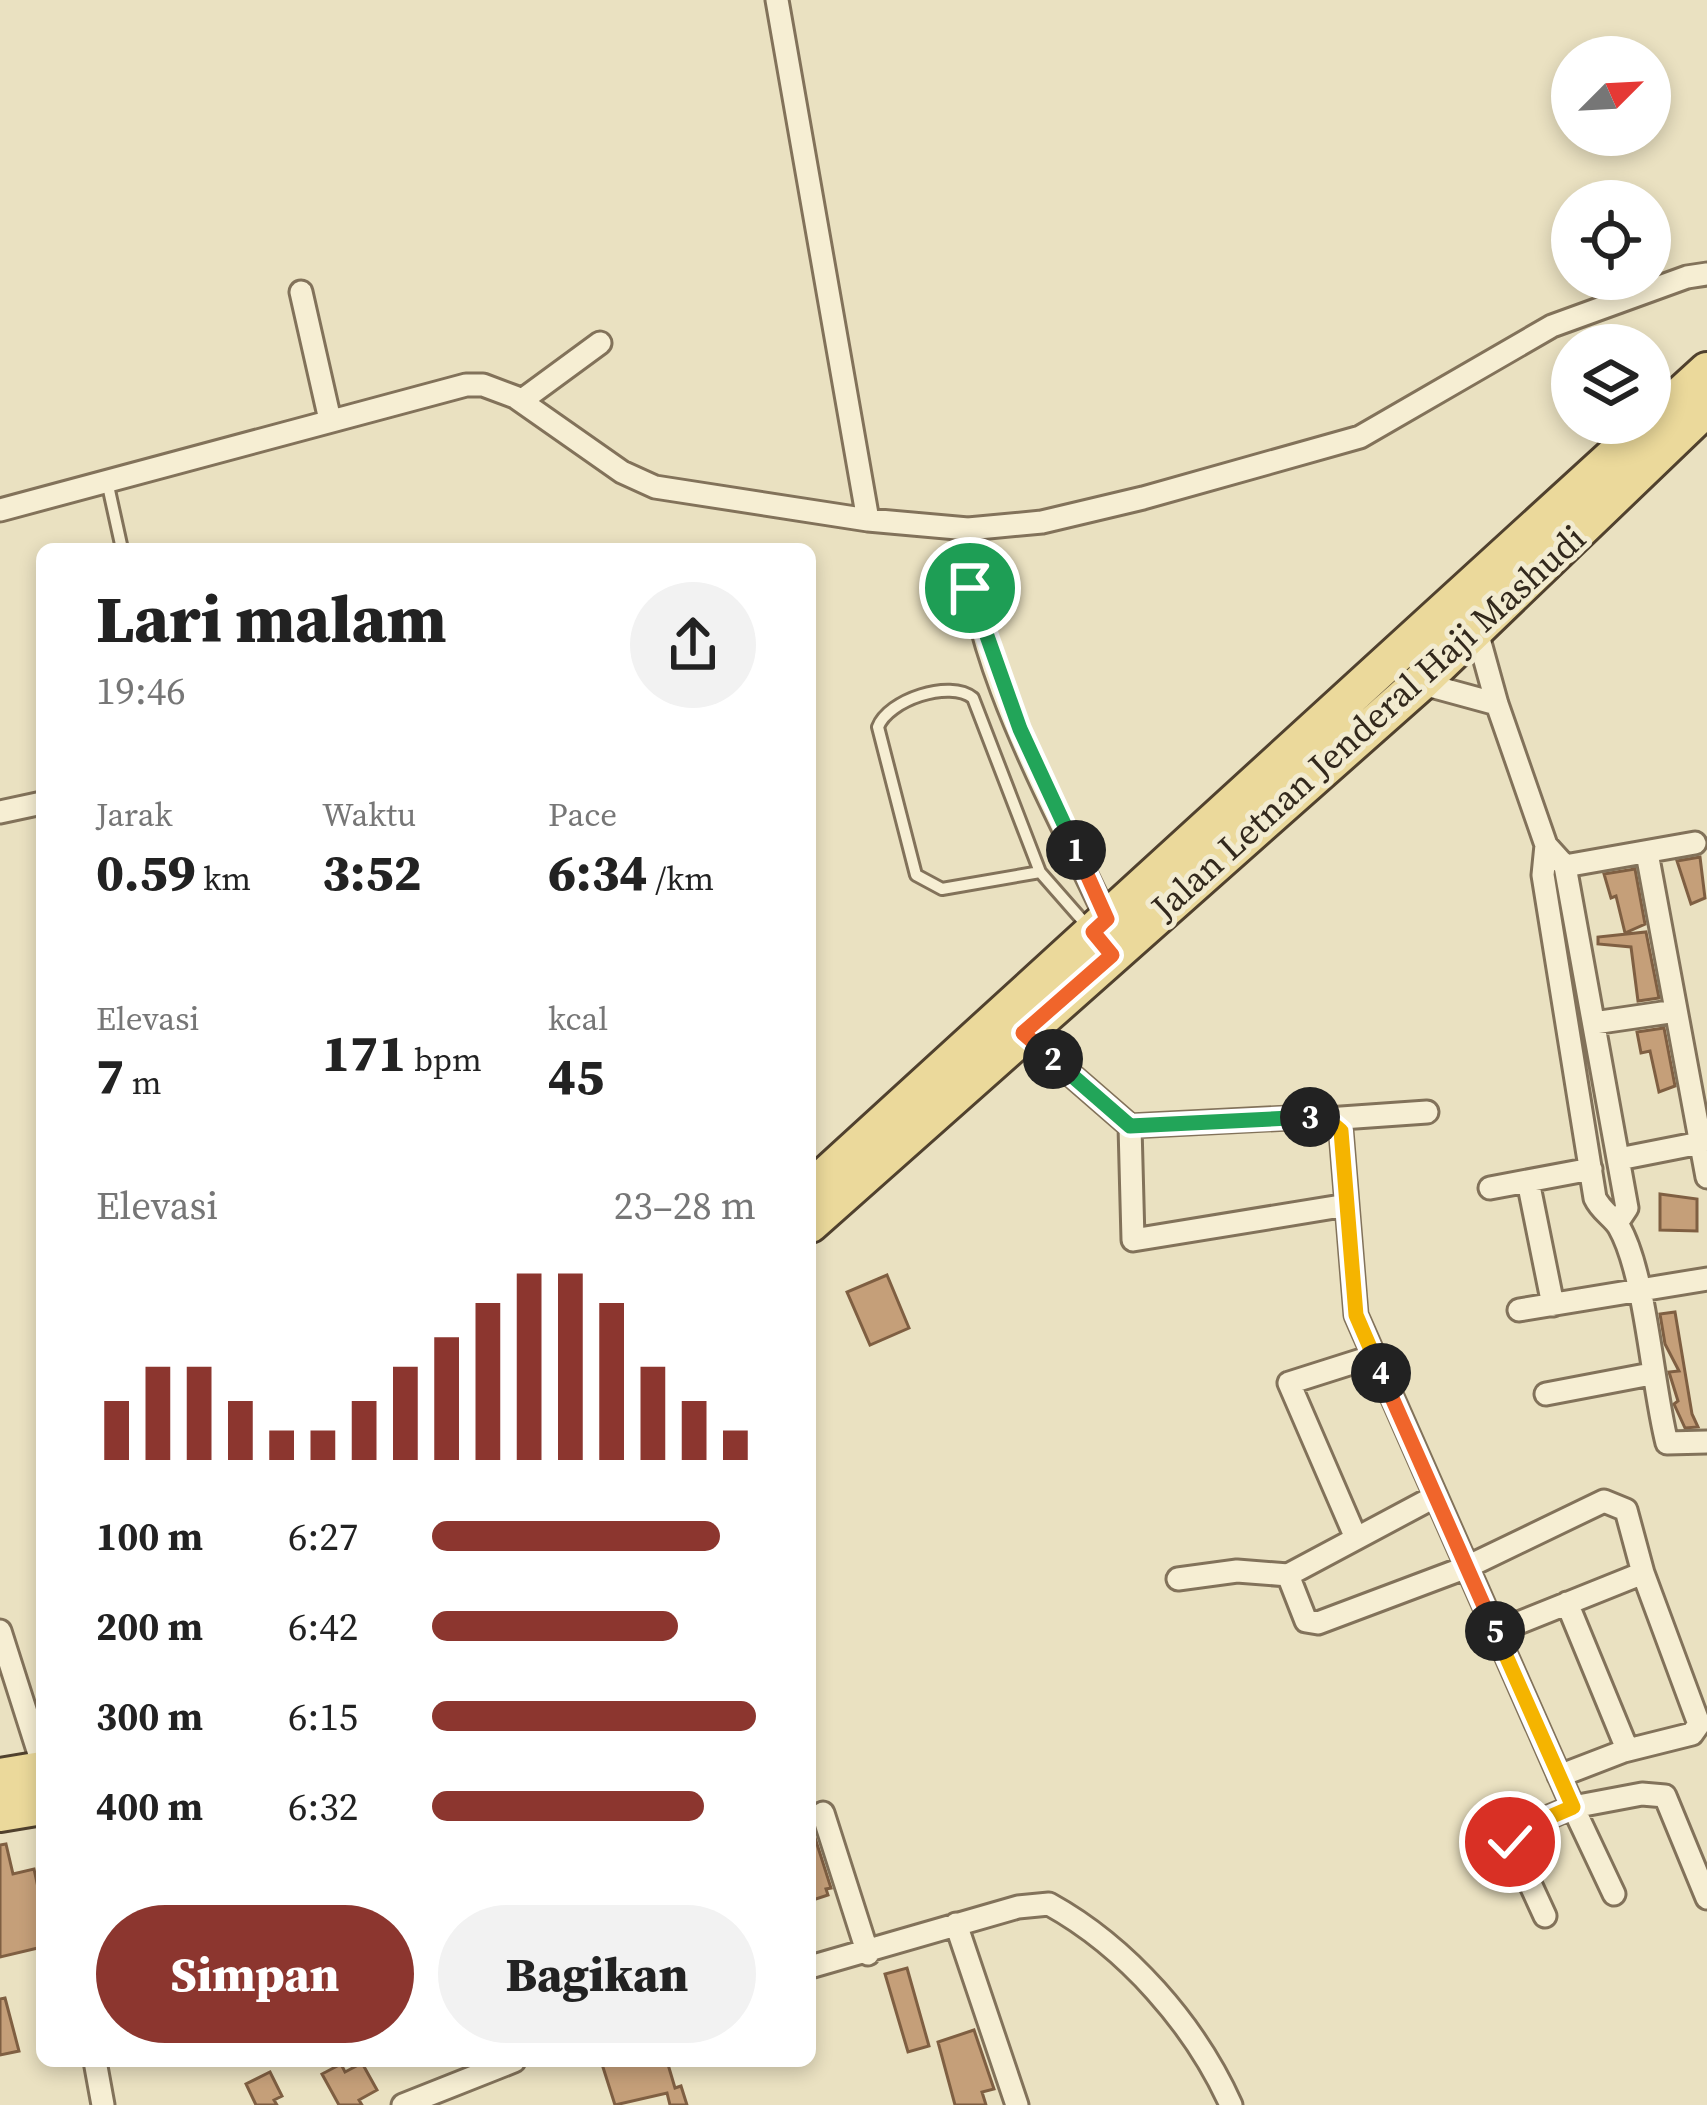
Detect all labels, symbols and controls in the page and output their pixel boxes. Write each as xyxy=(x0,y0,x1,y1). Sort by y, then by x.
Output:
north arrow xyxy=(1551,36,1671,156)
map controls xyxy=(1551,36,1671,444)
button: locate xyxy=(1551,180,1671,300)
button: layers xyxy=(1551,324,1671,444)
street label: Jalan Letnan Jenderal Haji Mashudi xyxy=(1140,514,1596,932)
pin xyxy=(919,537,1021,639)
icon: arrive xyxy=(937,555,1003,621)
text: Lari malam xyxy=(96,574,447,664)
button: share xyxy=(630,582,756,708)
text: 19:46 xyxy=(96,664,186,717)
text: Jarak xyxy=(96,792,173,837)
text: Waktu xyxy=(322,792,416,837)
text: Pace xyxy=(548,792,617,837)
pin: 1 xyxy=(1046,820,1106,880)
text: 1 xyxy=(1067,827,1085,872)
text: 0.59 xyxy=(96,837,196,907)
text: 3:52 xyxy=(322,837,422,907)
text: 6:34 xyxy=(548,837,648,907)
text: km xyxy=(196,856,251,901)
text: /km xyxy=(648,856,714,901)
text: Elevasi xyxy=(96,996,199,1041)
text: kcal xyxy=(548,996,608,1041)
text: 171 xyxy=(322,1018,406,1088)
pin: 2 xyxy=(1023,1029,1083,1089)
text: 2 xyxy=(1044,1036,1062,1081)
text: bpm xyxy=(406,1037,482,1082)
text: 7 xyxy=(96,1041,124,1111)
text: 45 xyxy=(548,1041,604,1111)
text: m xyxy=(124,1060,162,1105)
pin: 3 xyxy=(1280,1087,1340,1147)
text: 3 xyxy=(1301,1094,1319,1139)
text: Elevasi xyxy=(96,1179,218,1232)
text: 23–28 m xyxy=(614,1179,756,1232)
pin: 4 xyxy=(1351,1343,1411,1403)
text: 4 xyxy=(1372,1350,1390,1395)
text: 100 m xyxy=(96,1510,203,1563)
text: 6:27 xyxy=(288,1510,358,1563)
text: 200 m xyxy=(96,1600,203,1653)
text: 6:42 xyxy=(288,1600,358,1653)
pin: 5 xyxy=(1465,1601,1525,1661)
text: 5 xyxy=(1486,1608,1504,1653)
text: 300 m xyxy=(96,1690,203,1743)
text: 6:15 xyxy=(288,1690,358,1743)
text: 400 m xyxy=(96,1780,203,1833)
text: 6:32 xyxy=(288,1780,358,1833)
pin xyxy=(1459,1791,1561,1893)
icon: check xyxy=(1477,1809,1543,1875)
button: Simpan xyxy=(96,1905,414,2043)
button: Bagikan xyxy=(438,1905,756,2043)

